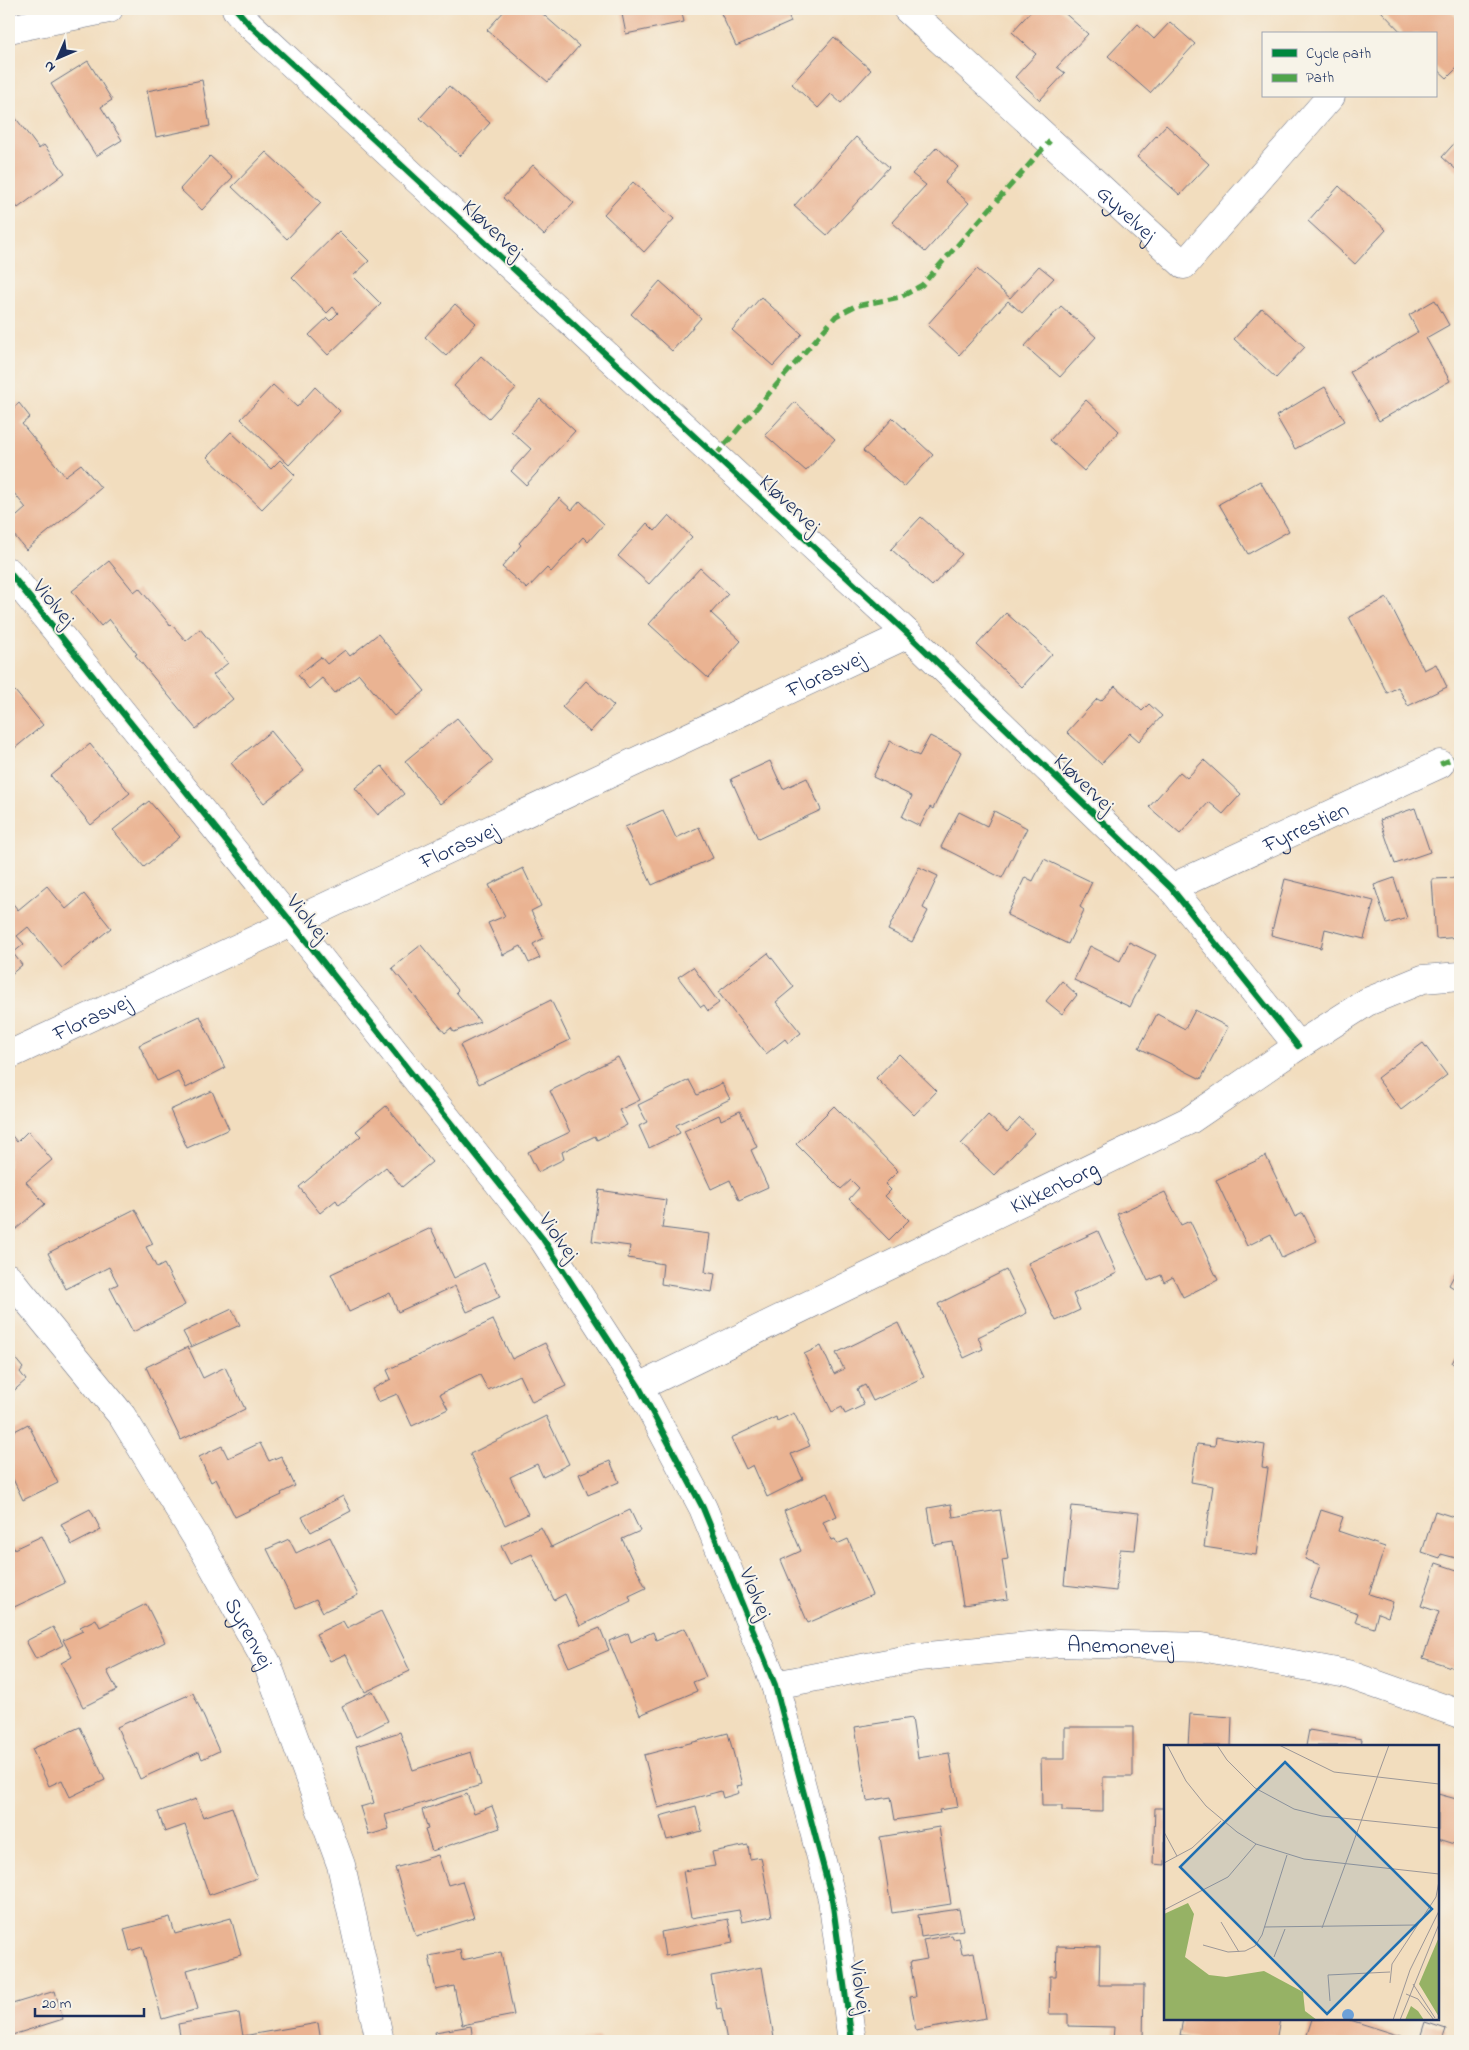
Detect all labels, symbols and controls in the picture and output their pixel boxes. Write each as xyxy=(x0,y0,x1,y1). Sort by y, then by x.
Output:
north arrow xyxy=(32,32,82,82)
legend xyxy=(1262,32,1436,98)
text: Cycle path xyxy=(1306,43,1371,66)
text: N xyxy=(39,55,61,77)
text: Path xyxy=(1306,67,1334,89)
street label: Gyvelvej xyxy=(1088,179,1163,251)
street label: Kløvervej xyxy=(454,193,531,268)
street label: Kløvervej xyxy=(751,468,828,543)
street label: Violvej xyxy=(23,572,82,635)
street label: Florasvej xyxy=(781,643,871,708)
street label: Kløvervej xyxy=(1045,747,1121,822)
street label: Fyrrestien xyxy=(1258,795,1355,863)
street label: Florasvej xyxy=(414,815,504,880)
street label: Violvej xyxy=(277,887,336,950)
street label: Florasvej xyxy=(48,987,137,1052)
street label: Kikkenborg xyxy=(1006,1154,1105,1224)
street label: Violvej xyxy=(529,1206,586,1269)
street label: Violvej xyxy=(729,1562,779,1625)
street label: Syrenvej xyxy=(215,1592,281,1674)
street label: Anemonevej xyxy=(1067,1630,1175,1665)
inset map xyxy=(1164,1745,1439,2020)
street label: Violvej xyxy=(839,1958,879,2017)
scale bar xyxy=(35,1985,144,2017)
text: 20 m xyxy=(42,1993,72,2015)

